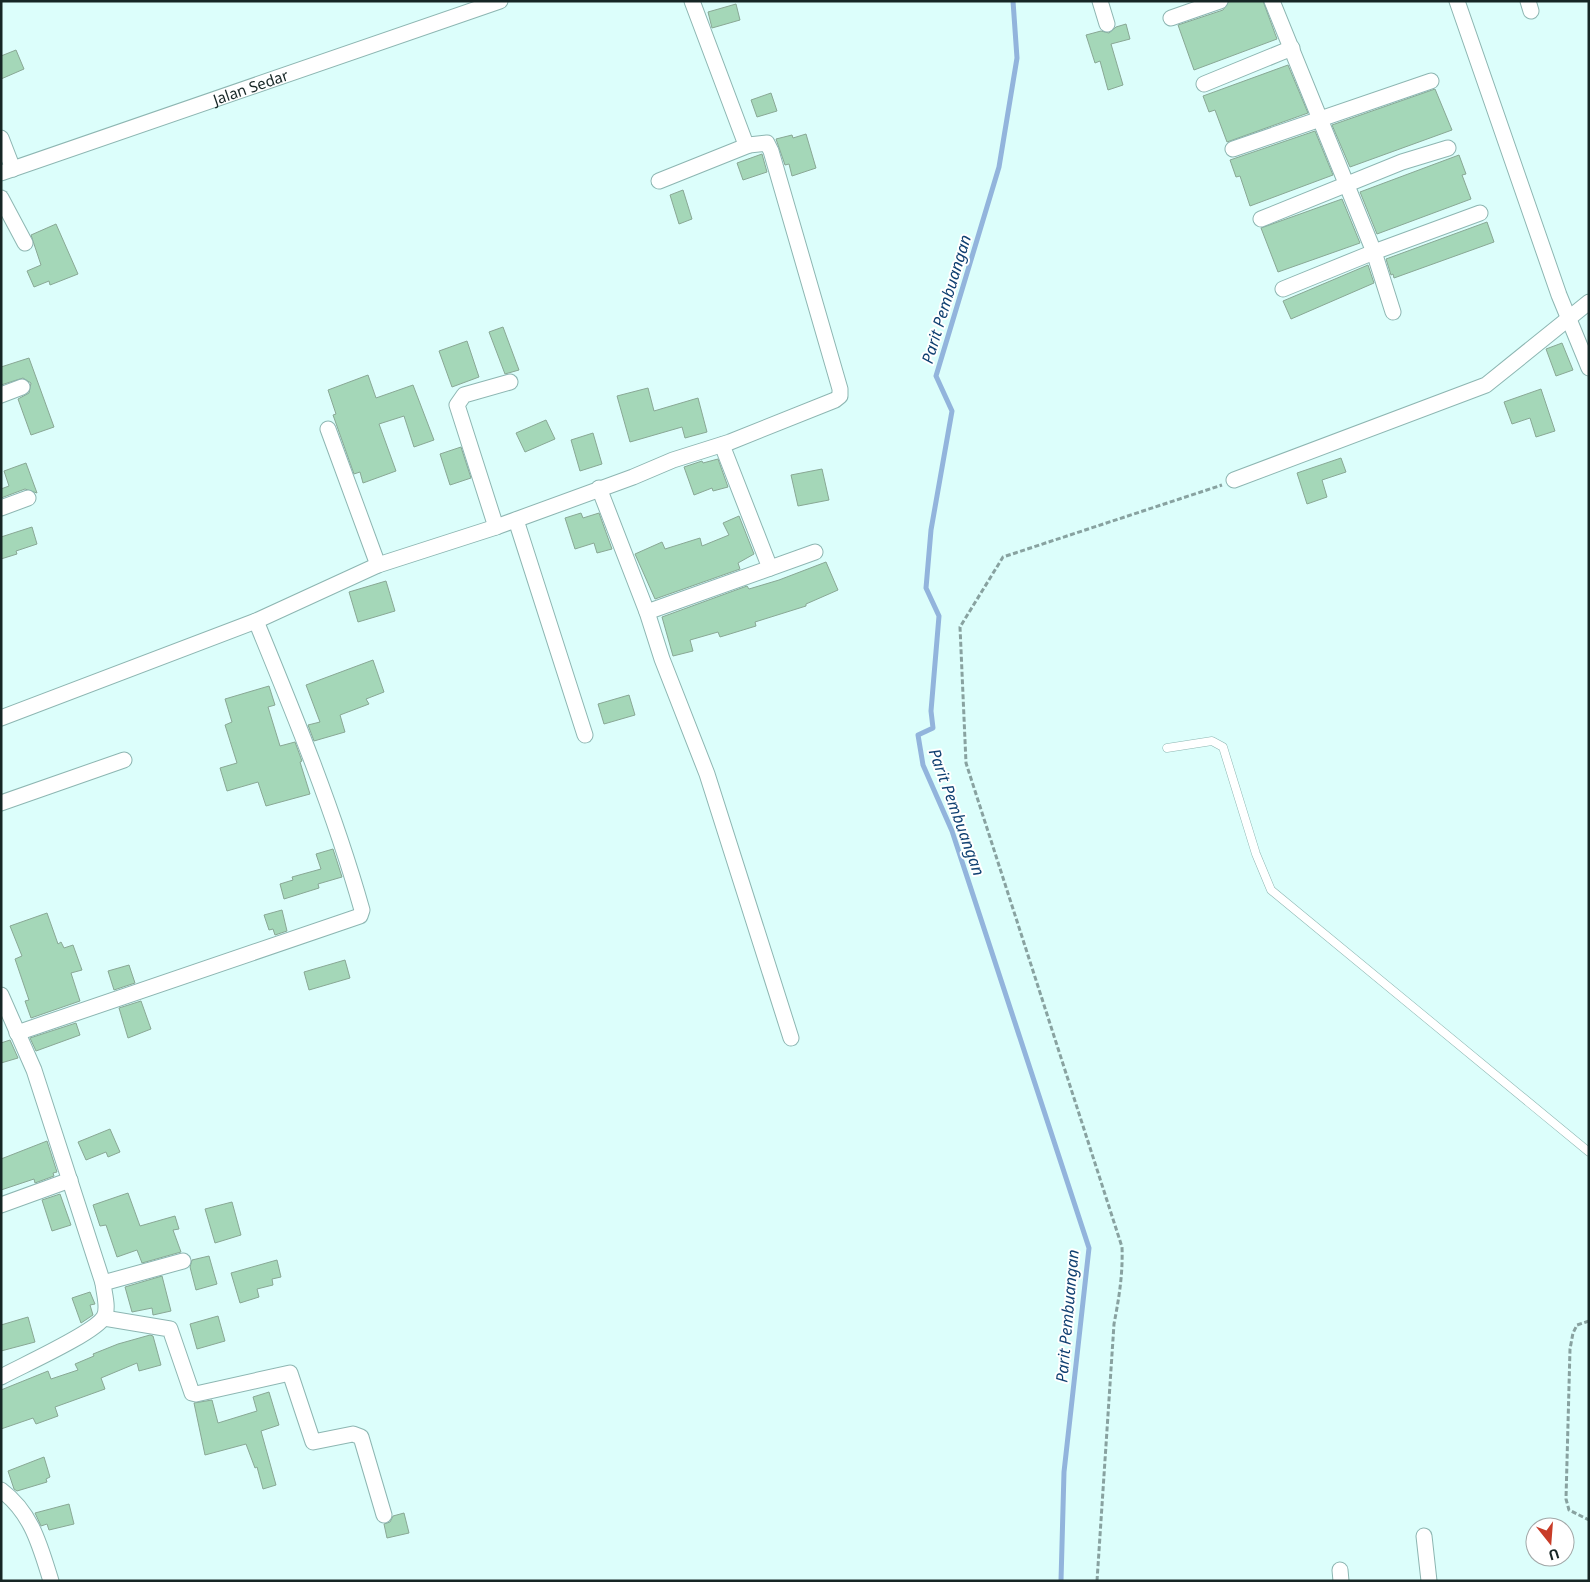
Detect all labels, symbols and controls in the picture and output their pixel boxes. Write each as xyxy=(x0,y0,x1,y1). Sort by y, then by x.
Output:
street label: Jalan Sedar xyxy=(208,65,291,110)
water label: Parit Pembuangan xyxy=(916,232,976,366)
water label: Parit Pembuangan xyxy=(924,745,990,879)
water label: Parit Pembuangan xyxy=(1050,1248,1084,1384)
north arrow xyxy=(1525,1517,1575,1567)
text: U xyxy=(1546,1544,1562,1566)

